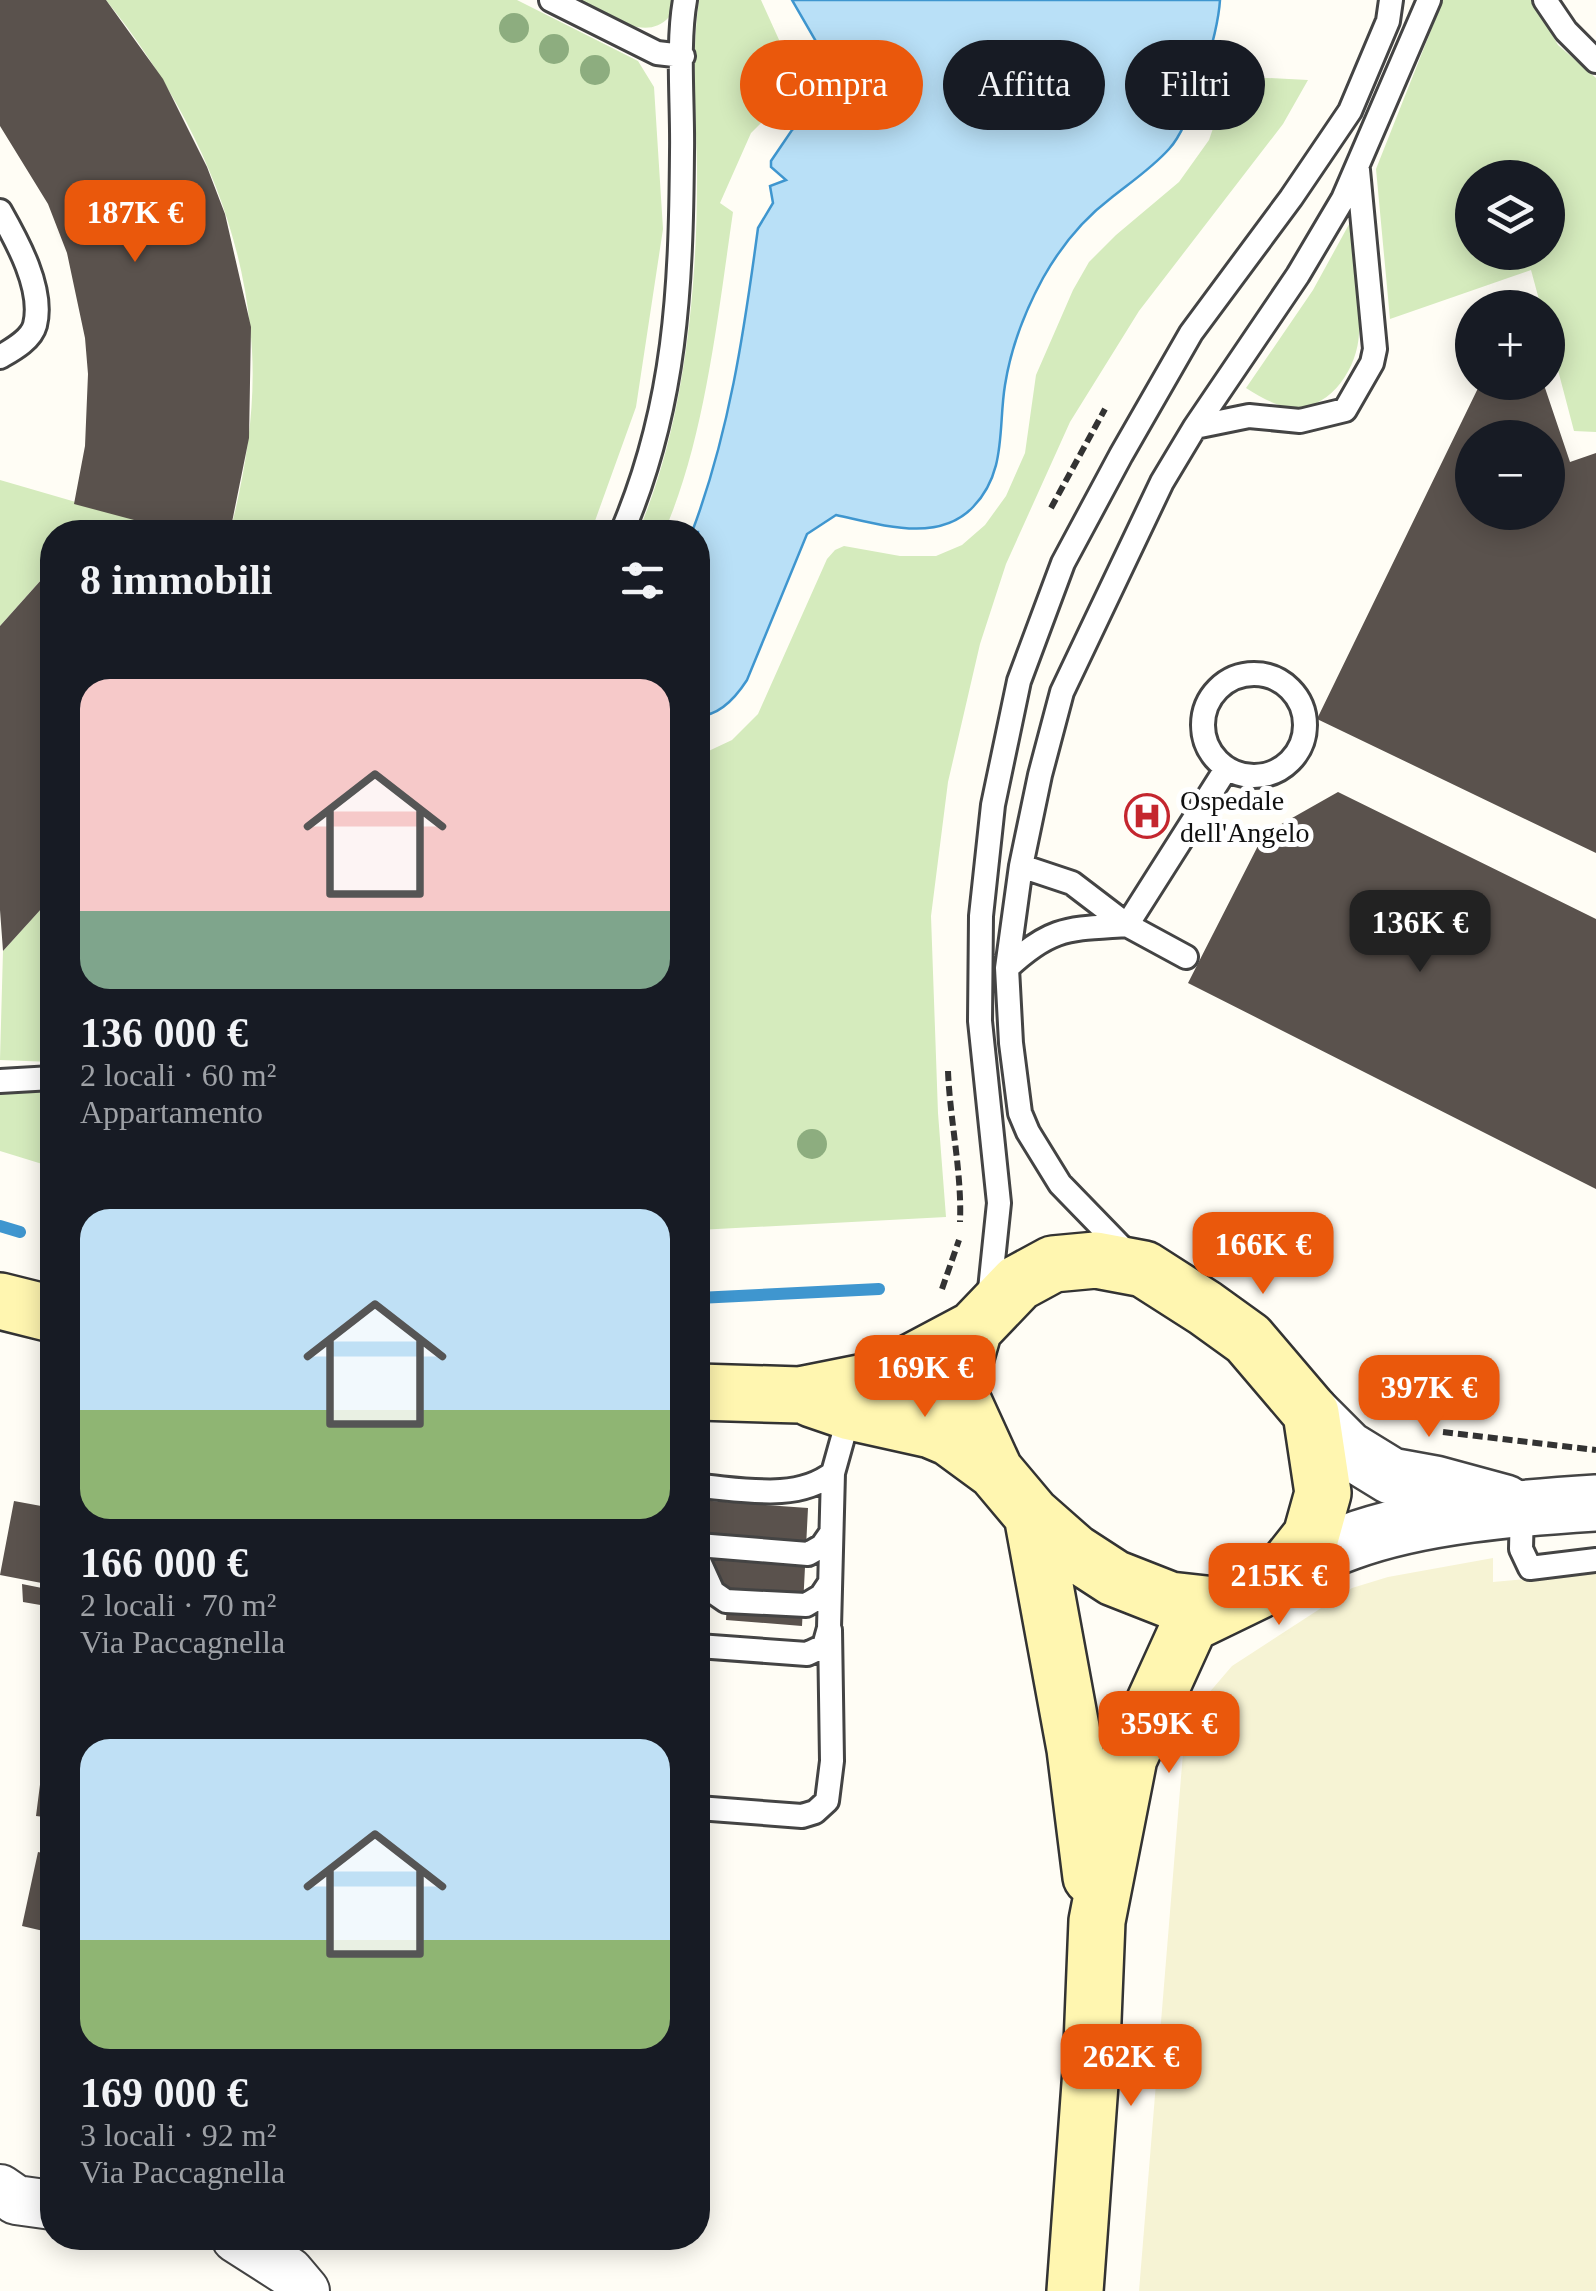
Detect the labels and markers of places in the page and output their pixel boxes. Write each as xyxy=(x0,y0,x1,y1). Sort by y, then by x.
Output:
pin: 187K € xyxy=(54,180,216,265)
place label: Ospedale dell'Angelo xyxy=(1180,785,1309,848)
hospital icon: Ospedale dell'Angelo xyxy=(1124,793,1170,839)
pin: 136K € xyxy=(1339,890,1501,975)
pin: 166K € xyxy=(1182,1212,1344,1297)
pin: 169K € xyxy=(844,1335,1006,1420)
pin: 397K € xyxy=(1348,1355,1510,1440)
pin: 215K € xyxy=(1198,1543,1360,1628)
pin: 359K € xyxy=(1088,1691,1250,1776)
pin: 262K € xyxy=(1050,2024,1212,2109)

